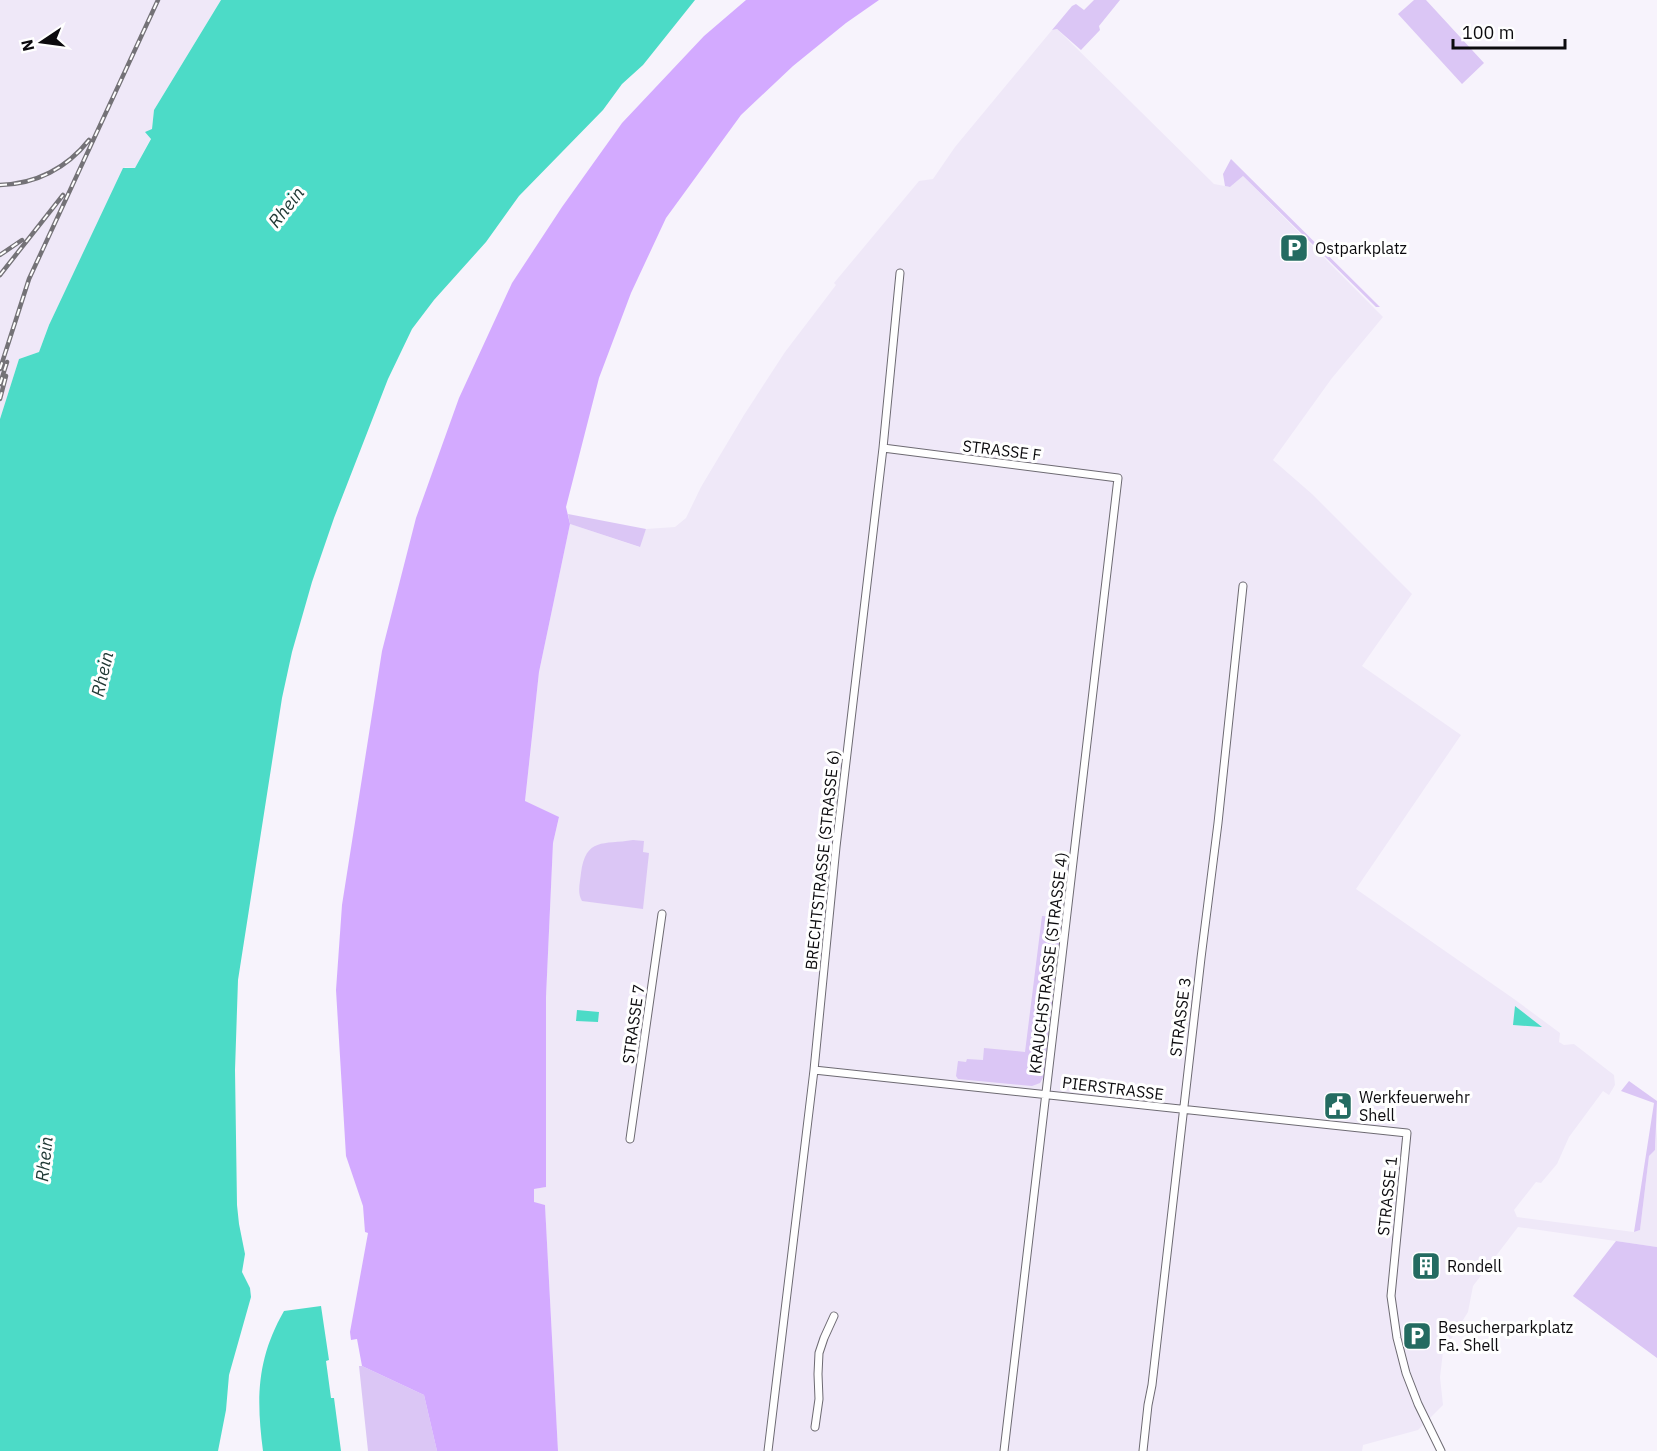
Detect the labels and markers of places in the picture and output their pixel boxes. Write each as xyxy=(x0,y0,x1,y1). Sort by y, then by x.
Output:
parking icon: Ostparkplatz xyxy=(1278,232,1310,264)
place label: Ostparkplatz xyxy=(1315,238,1407,258)
place label: Werkfeuerwehr Shell xyxy=(1359,1087,1470,1125)
public building icon: Werkfeuerwehr Shell xyxy=(1322,1090,1354,1122)
building icon: Rondell xyxy=(1410,1250,1442,1282)
place label: Rondell xyxy=(1447,1256,1502,1276)
place label: Besucherparkplatz Fa. Shell xyxy=(1438,1317,1573,1355)
parking icon: Besucherparkplatz Fa. Shell xyxy=(1401,1320,1433,1352)

